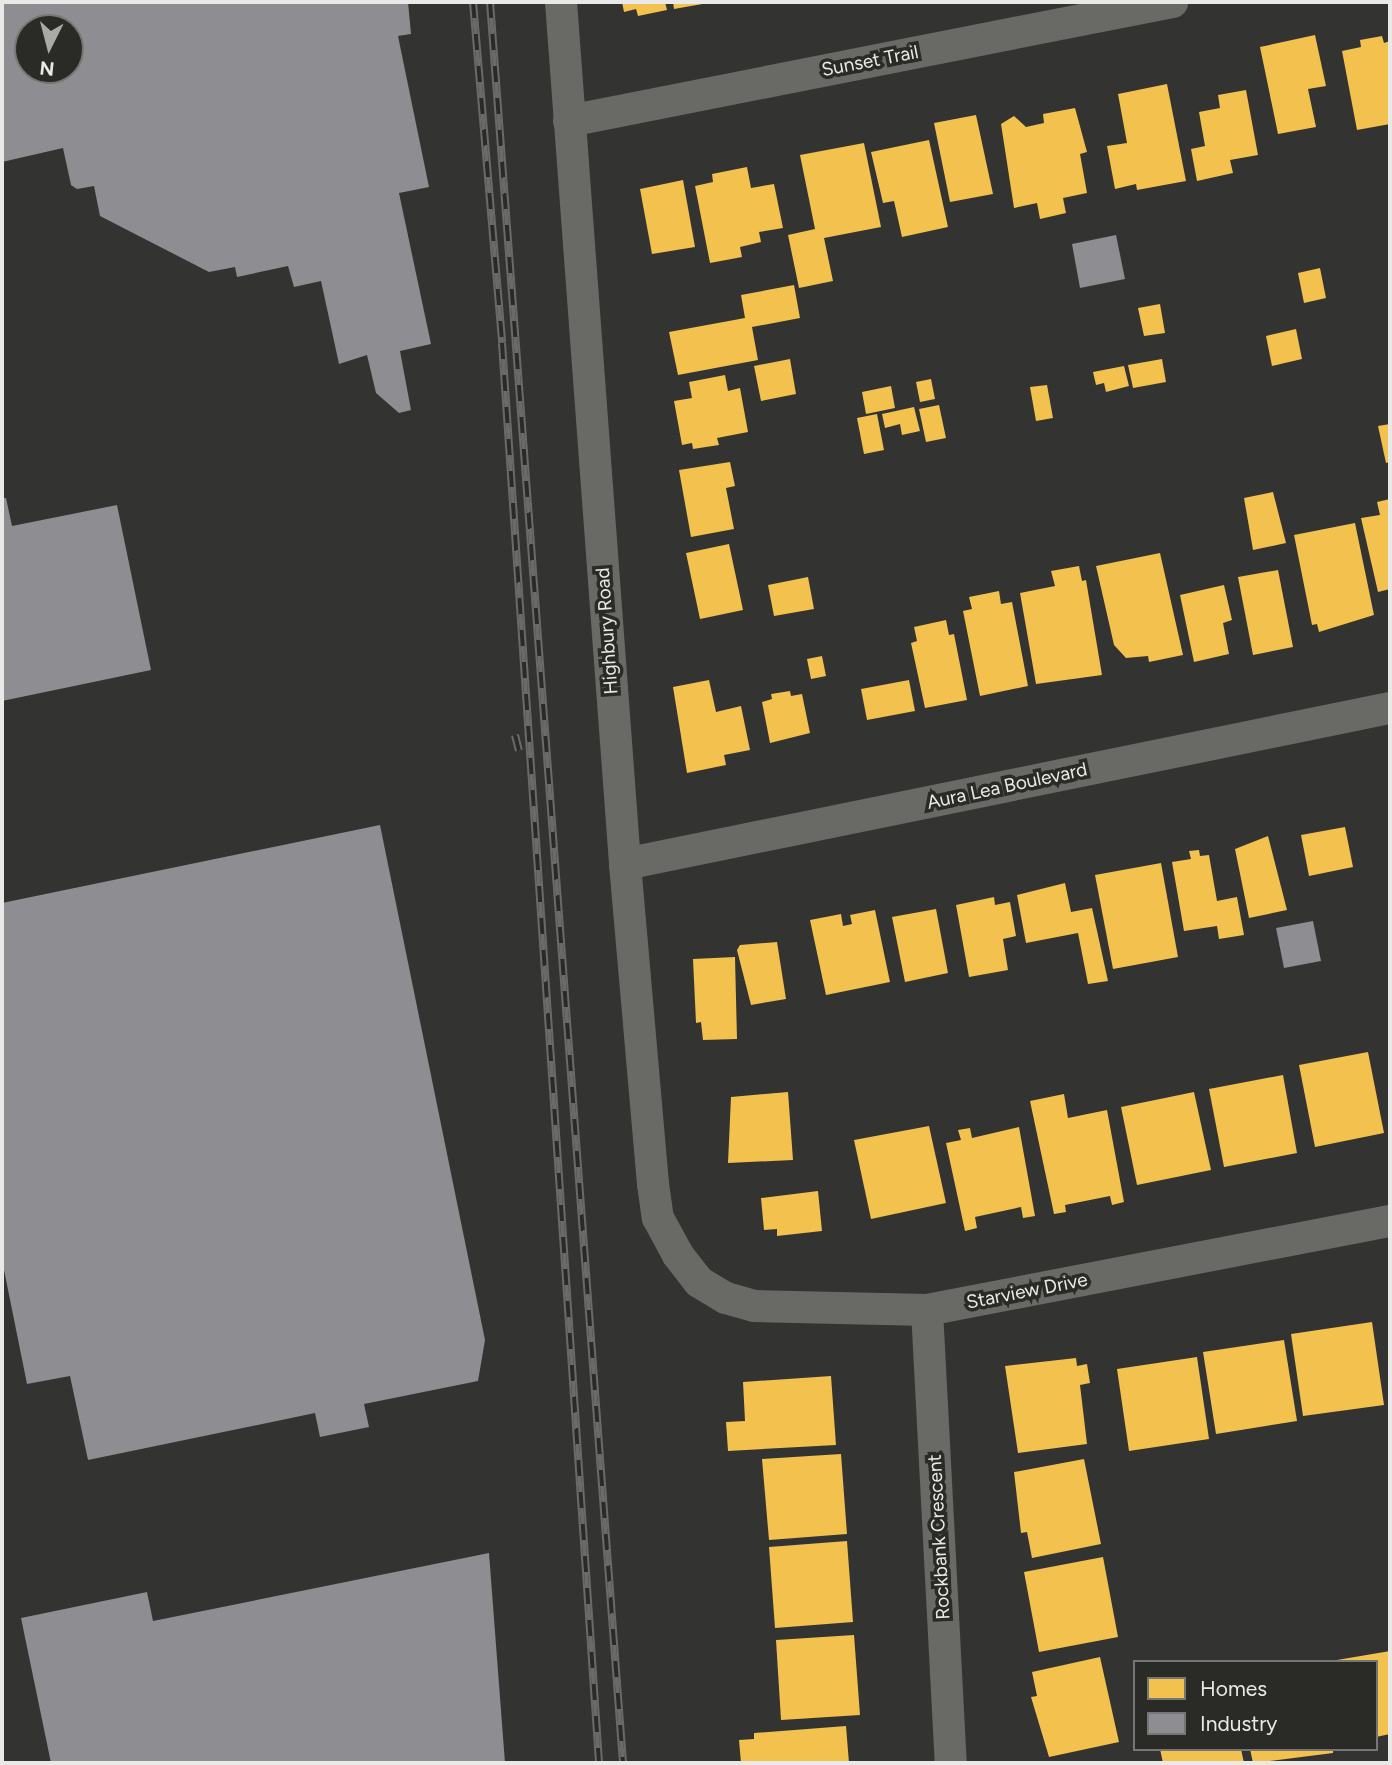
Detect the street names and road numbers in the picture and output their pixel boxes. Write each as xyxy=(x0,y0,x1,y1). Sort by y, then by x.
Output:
street label: Sunset Trail xyxy=(820,40,920,82)
street label: Highbury Road xyxy=(591,567,623,695)
street label: Aura Lea Boulevard xyxy=(925,758,1089,814)
street label: Starview Drive xyxy=(965,1268,1089,1314)
street label: Rockbank Crescent xyxy=(923,1454,955,1620)

